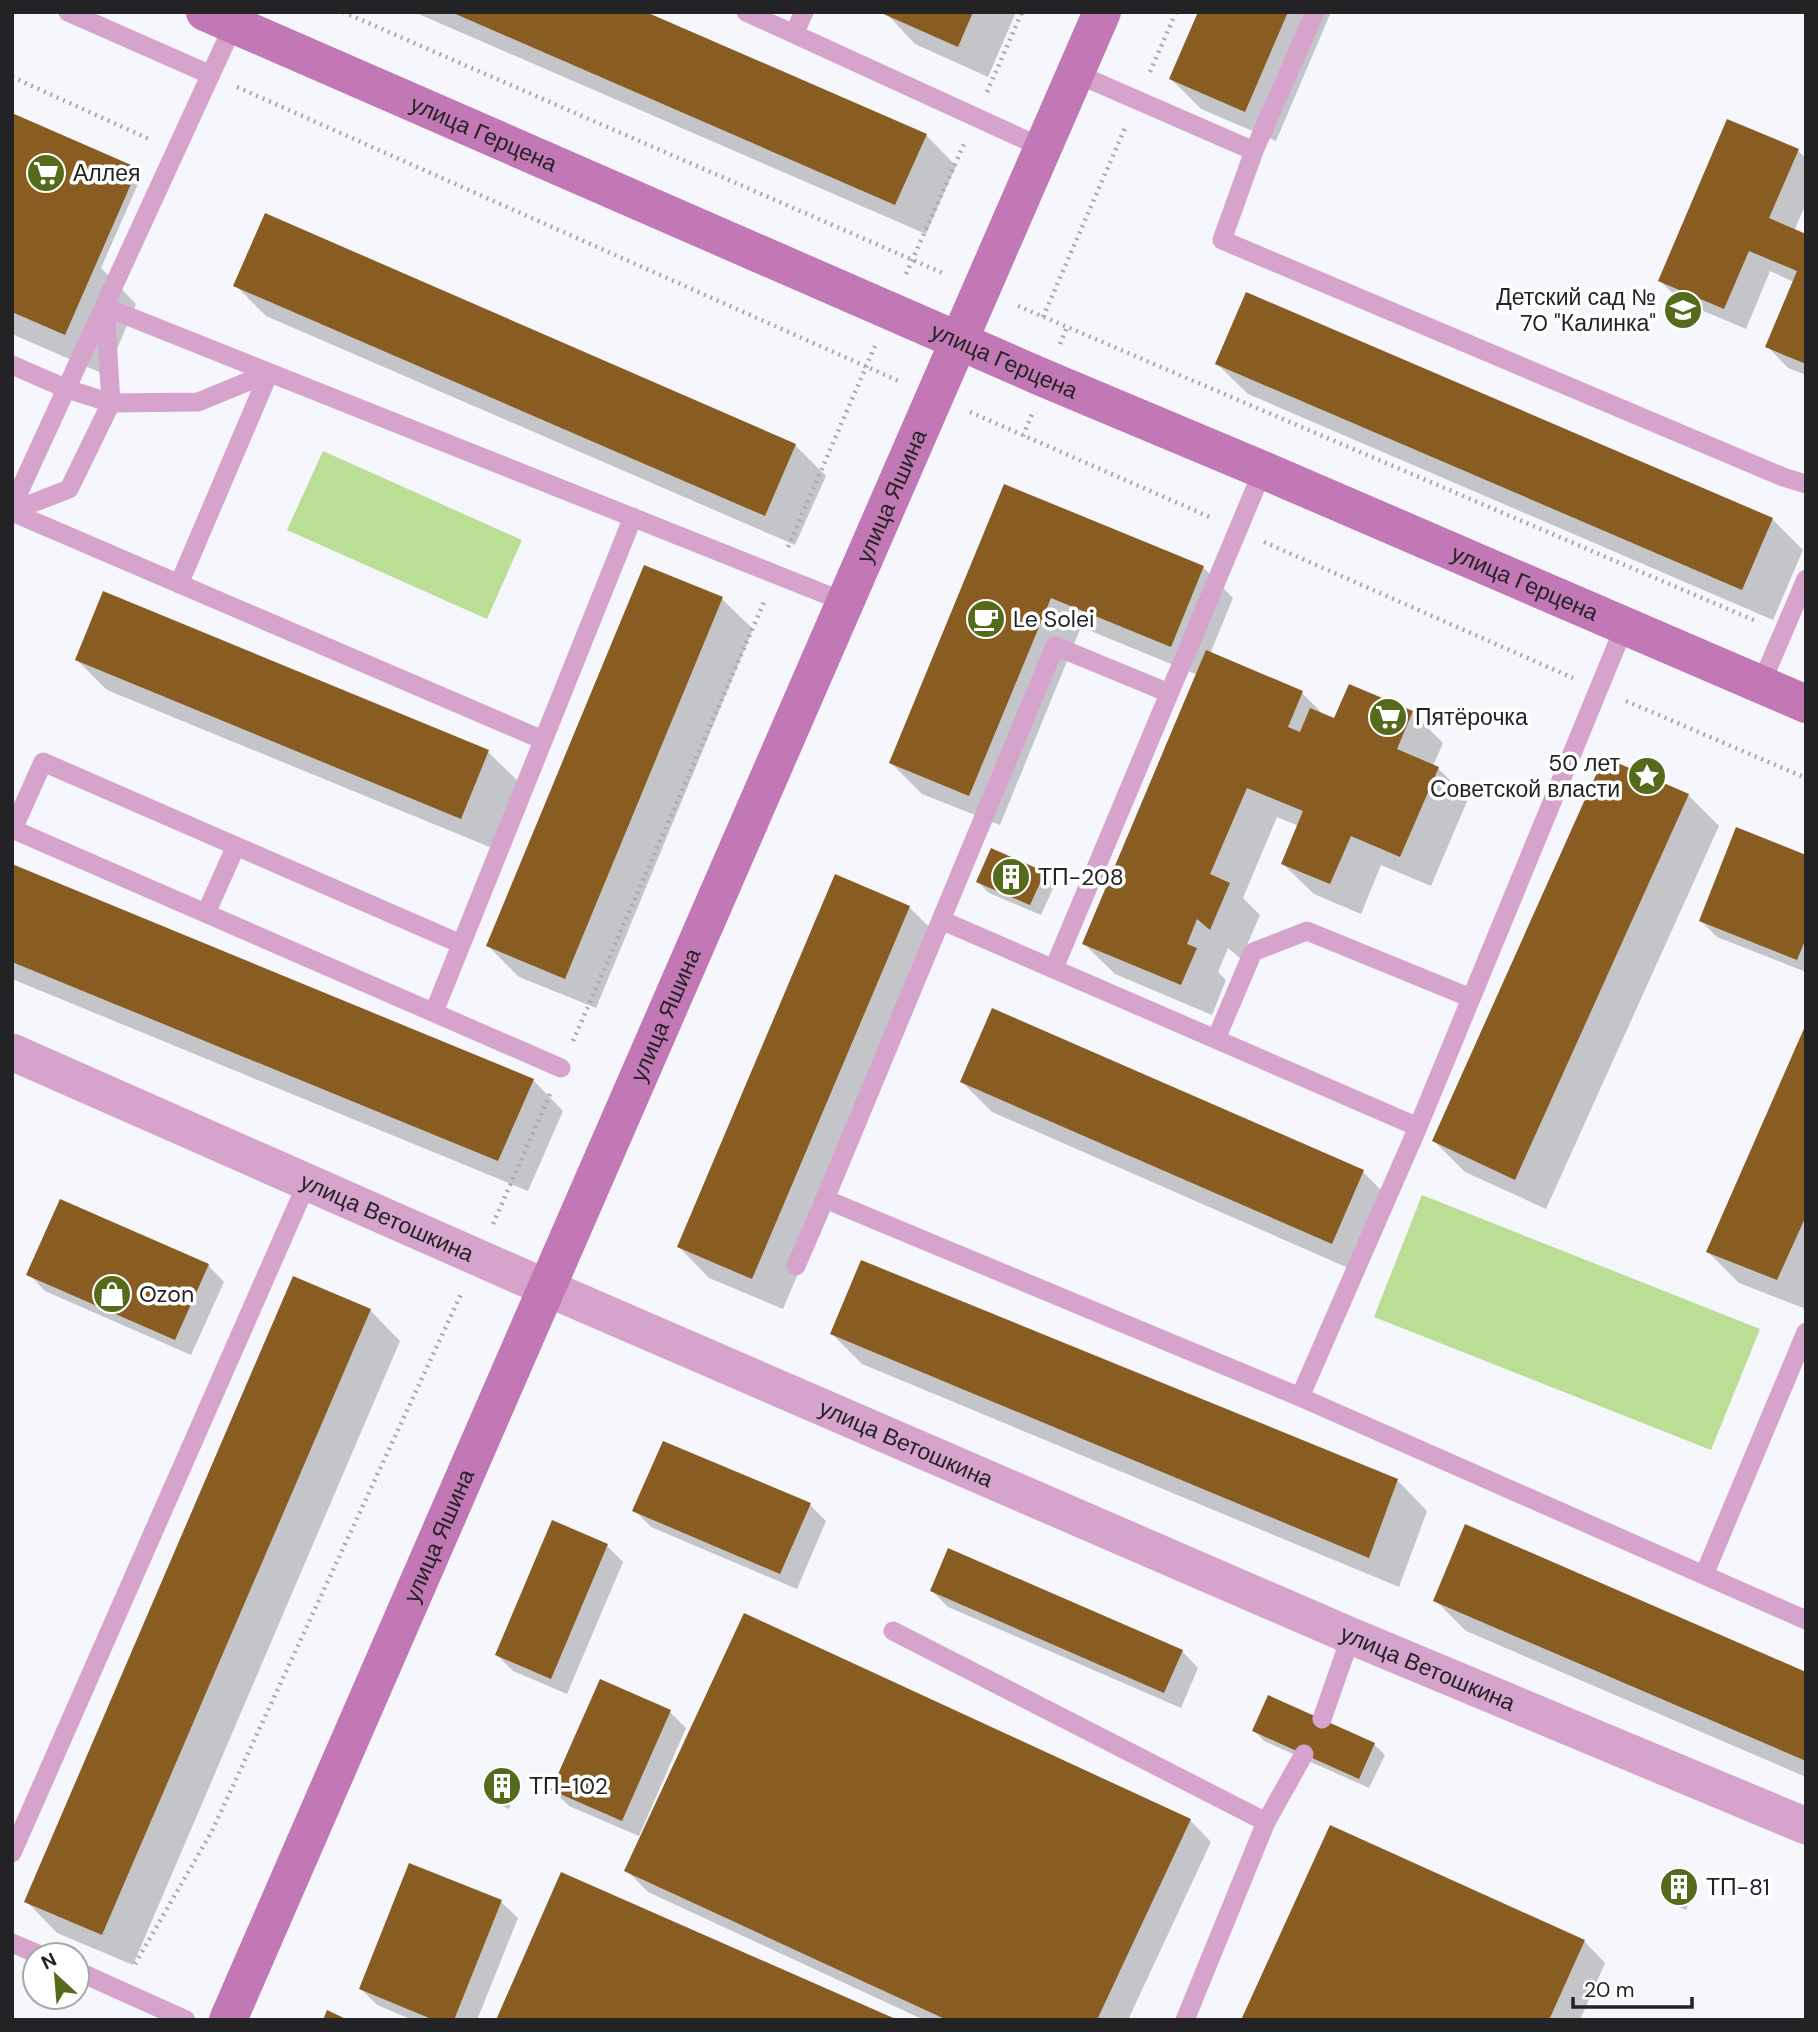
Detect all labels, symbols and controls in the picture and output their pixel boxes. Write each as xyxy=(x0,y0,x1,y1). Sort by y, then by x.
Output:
street label: улица Герцена xyxy=(406,88,562,179)
supermarket icon: Аллея xyxy=(25,152,67,194)
place label: Аллея xyxy=(73,158,140,188)
place label: Детский сад № 70 "Калинка" xyxy=(1496,282,1656,338)
school or university icon: Детский сад № 70 "Калинка" xyxy=(1662,289,1704,331)
street label: улица Герцена xyxy=(926,316,1082,406)
street label: улица Яшина xyxy=(849,424,934,568)
street label: улица Герцена xyxy=(1447,538,1603,628)
cafe icon: Le Solei xyxy=(965,598,1007,640)
place label: Le Solei xyxy=(1013,604,1095,634)
supermarket icon: Пятёрочка xyxy=(1367,696,1409,738)
place label: Пятёрочка xyxy=(1415,702,1528,732)
place label: 50 лет Советской власти xyxy=(1430,748,1620,804)
place icon: 50 лет Советской власти xyxy=(1626,755,1668,797)
building icon: ТП-208 xyxy=(990,856,1032,898)
place label: ТП-208 xyxy=(1038,862,1124,892)
street label: улица Яшина xyxy=(623,943,708,1087)
street label: улица Ветошкина xyxy=(296,1166,479,1269)
shop icon: Ozon xyxy=(91,1273,133,1315)
place label: Ozon xyxy=(139,1279,194,1309)
street label: улица Ветошкина xyxy=(814,1393,998,1494)
street label: улица Яшина xyxy=(396,1464,481,1607)
street label: улица Ветошкина xyxy=(1336,1618,1520,1718)
building icon: ТП-102 xyxy=(481,1765,523,1807)
place label: ТП-102 xyxy=(529,1771,608,1801)
building icon: ТП-81 xyxy=(1658,1866,1700,1908)
place label: ТП-81 xyxy=(1706,1872,1770,1902)
north arrow xyxy=(21,1941,91,2011)
text: N xyxy=(37,1947,60,1975)
scale bar xyxy=(1573,1966,1692,2010)
text: 20 m xyxy=(1584,1976,1635,2004)

